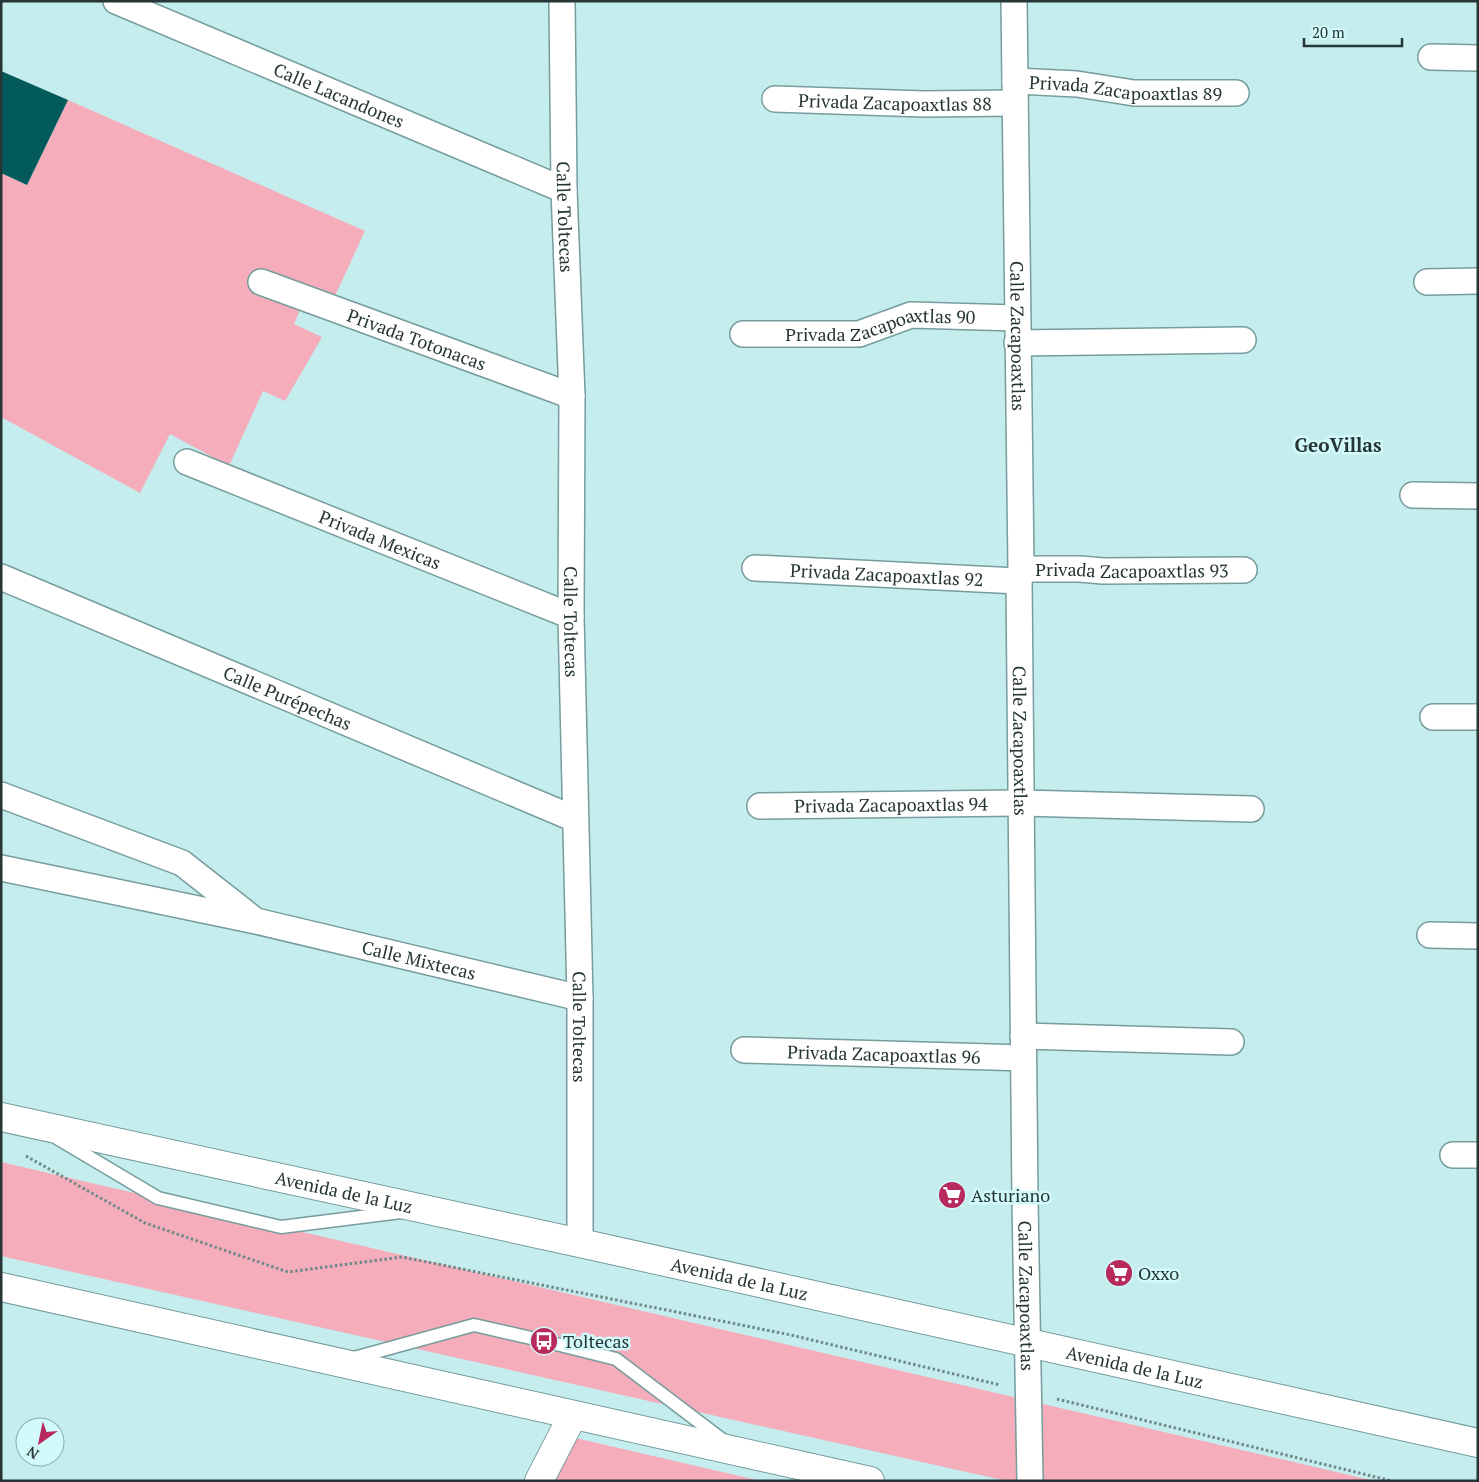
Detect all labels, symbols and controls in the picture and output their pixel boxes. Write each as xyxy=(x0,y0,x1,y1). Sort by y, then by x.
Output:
scale bar xyxy=(1304,15,1402,47)
text: 20 m xyxy=(1312,22,1345,42)
street label: Calle Lacandones xyxy=(270,57,408,133)
street label: Privada Zacapoaxtlas 89 xyxy=(1029,70,1222,105)
street label: Privada Zacapoaxtlas 88 xyxy=(798,88,992,116)
street label: Calle Toltecas xyxy=(552,161,579,273)
street label: Calle Zacapoaxtlas xyxy=(1005,261,1031,411)
street label: Privada Totonacas xyxy=(344,303,490,376)
street label: Privada Zacapoaxtlas 90 xyxy=(785,303,976,346)
district label: GeoVillas xyxy=(1294,432,1382,457)
street label: Privada Mexicas xyxy=(316,504,444,575)
street label: Privada Zacapoaxtlas 93 xyxy=(1035,557,1229,583)
street label: Privada Zacapoaxtlas 92 xyxy=(790,558,984,591)
street label: Calle Toltecas xyxy=(559,566,584,678)
street label: Calle Purépechas xyxy=(220,660,355,736)
street label: Calle Zacapoaxtlas xyxy=(1008,666,1033,816)
street label: Privada Zacapoaxtlas 94 xyxy=(794,791,988,818)
street label: Calle Mixtecas xyxy=(360,935,478,985)
street label: Calle Toltecas xyxy=(567,971,592,1082)
street label: Privada Zacapoaxtlas 96 xyxy=(787,1039,981,1069)
street label: Avenida de la Luz xyxy=(273,1165,415,1218)
supermarket icon: Asturiano xyxy=(937,1180,967,1210)
place label: Asturiano xyxy=(971,1183,1050,1207)
street label: Calle Zacapoaxtlas xyxy=(1013,1220,1040,1371)
street label: Avenida de la Luz xyxy=(669,1252,810,1305)
supermarket icon: Oxxo xyxy=(1104,1258,1134,1288)
place label: Oxxo xyxy=(1138,1261,1179,1285)
bus stop icon: Toltecas xyxy=(529,1326,559,1356)
place label: Toltecas xyxy=(563,1329,629,1353)
street label: Avenida de la Luz xyxy=(1064,1340,1206,1393)
north arrow xyxy=(15,1417,65,1467)
text: N xyxy=(23,1442,42,1464)

